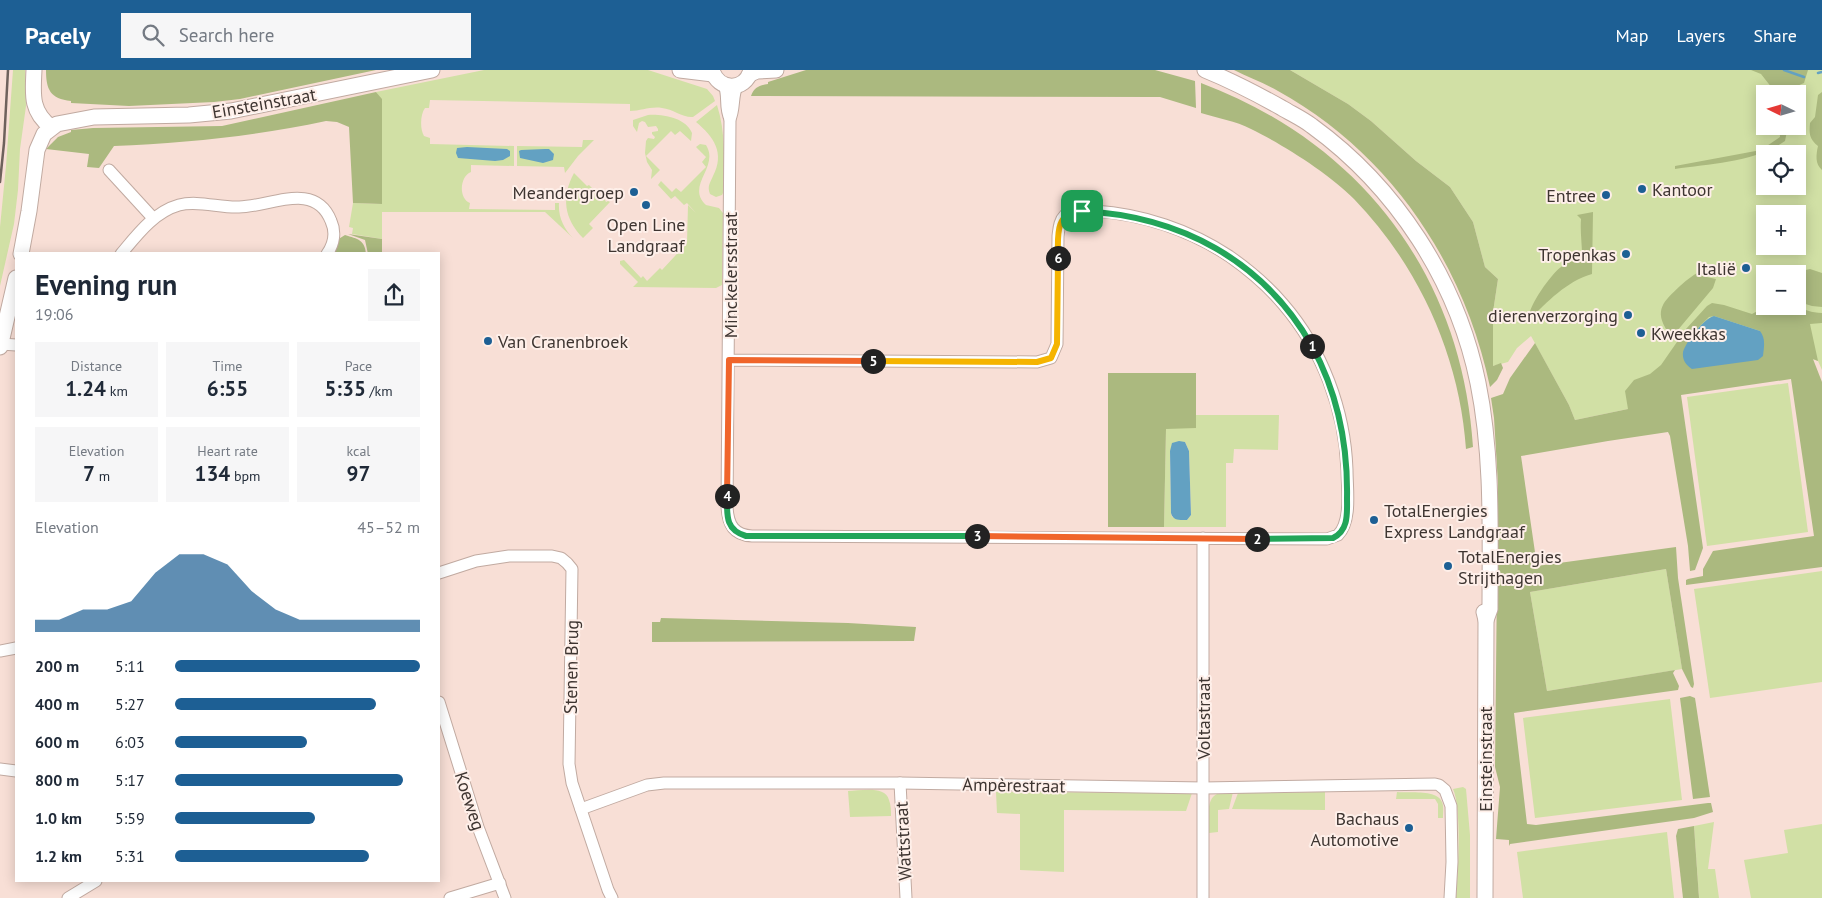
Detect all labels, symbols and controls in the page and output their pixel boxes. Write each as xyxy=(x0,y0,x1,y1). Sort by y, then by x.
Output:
search box xyxy=(121,13,471,58)
text: Pacely xyxy=(25,20,91,51)
icon: search xyxy=(139,21,167,49)
text: Search here xyxy=(179,23,274,47)
text: Map xyxy=(1616,24,1648,47)
text: Layers xyxy=(1676,24,1725,47)
text: Share xyxy=(1753,24,1797,47)
street label: Einsteinstraat xyxy=(210,83,318,123)
north arrow xyxy=(1756,85,1806,135)
map controls xyxy=(1756,85,1806,315)
button: locate xyxy=(1756,145,1806,195)
place label: Kantoor xyxy=(1652,178,1713,201)
place label: Meandergroep xyxy=(513,181,624,204)
marker: Kantoor xyxy=(1636,183,1648,195)
place label: Entree xyxy=(1546,184,1596,207)
marker: Meandergroep xyxy=(628,186,640,198)
marker: Entree xyxy=(1600,189,1612,201)
pin xyxy=(1061,190,1103,232)
icon: arrive xyxy=(1068,197,1096,225)
marker: Open Line Landgraaf xyxy=(640,199,652,211)
button: + xyxy=(1756,205,1806,255)
street label: Minckelersstraat xyxy=(719,212,742,338)
place label: Open Line Landgraaf xyxy=(607,213,686,257)
place label: Tropenkas xyxy=(1538,243,1616,266)
pin: 6 xyxy=(1046,246,1070,270)
marker: Tropenkas xyxy=(1620,248,1632,260)
text: 6 xyxy=(1055,249,1062,267)
place label: Italië xyxy=(1697,257,1736,280)
marker: Italië xyxy=(1740,262,1752,274)
button: − xyxy=(1756,265,1806,315)
text: Evening run xyxy=(35,266,177,303)
button: share xyxy=(368,269,420,321)
text: 19:06 xyxy=(35,304,73,324)
place label: dierenverzorging xyxy=(1488,304,1618,327)
marker: dierenverzorging xyxy=(1622,309,1634,321)
place label: Kweekkas xyxy=(1651,322,1726,345)
marker: Kweekkas xyxy=(1635,327,1647,339)
place label: Van Cranenbroek xyxy=(497,330,628,353)
pin: 1 xyxy=(1300,334,1324,358)
marker: Van Cranenbroek xyxy=(482,335,494,347)
text: 1 xyxy=(1309,337,1316,355)
pin: 5 xyxy=(860,348,886,374)
text: 5 xyxy=(870,352,877,370)
text: Distance xyxy=(71,357,122,375)
text: Time xyxy=(212,357,243,375)
text: Pace xyxy=(345,357,372,375)
text: 1.24 xyxy=(65,375,106,402)
text: 6:55 xyxy=(207,375,248,402)
text: 5:35 xyxy=(324,375,366,402)
text: km xyxy=(106,382,128,400)
text: /km xyxy=(366,382,393,400)
text: Elevation xyxy=(69,442,124,460)
text: Heart rate xyxy=(197,442,258,460)
text: kcal xyxy=(347,442,370,460)
text: 7 xyxy=(83,460,95,487)
text: 134 xyxy=(195,460,230,487)
text: 97 xyxy=(347,460,370,487)
text: m xyxy=(95,467,110,485)
text: bpm xyxy=(230,467,260,485)
pin: 4 xyxy=(714,484,740,508)
text: 4 xyxy=(724,487,731,505)
place label: TotalEnergies Express Landgraaf xyxy=(1384,499,1526,543)
marker: TotalEnergies Express Landgraaf xyxy=(1368,514,1380,526)
text: Elevation xyxy=(35,517,99,537)
text: 45–52 m xyxy=(357,517,420,537)
pin: 3 xyxy=(964,524,990,548)
pin: 2 xyxy=(1244,526,1270,552)
text: 3 xyxy=(974,527,981,545)
text: 2 xyxy=(1254,530,1261,548)
place label: TotalEnergies Strijthagen xyxy=(1458,545,1562,589)
marker: TotalEnergies Strijthagen xyxy=(1442,560,1454,572)
street label: Stenen Brug xyxy=(559,620,583,714)
text: 200 m xyxy=(35,656,79,676)
text: 5:11 xyxy=(115,656,145,676)
street label: Voltastraat xyxy=(1192,677,1215,760)
text: 400 m xyxy=(35,694,79,714)
text: 5:27 xyxy=(115,694,145,714)
street label: Einsteinstraat xyxy=(1474,706,1497,812)
text: 600 m xyxy=(35,732,79,752)
text: 6:03 xyxy=(115,732,145,752)
street label: Koeweg xyxy=(450,769,490,833)
text: 800 m xyxy=(35,770,79,790)
text: 5:17 xyxy=(115,770,145,790)
street label: Ampèrestraat xyxy=(962,773,1066,797)
street label: Wattstraat xyxy=(889,801,917,881)
place label: Bachaus Automotive xyxy=(1310,807,1399,851)
text: 1.0 km xyxy=(35,808,82,828)
text: 5:59 xyxy=(115,808,145,828)
marker: Bachaus Automotive xyxy=(1403,822,1415,834)
text: 1.2 km xyxy=(35,846,82,866)
text: 5:31 xyxy=(115,846,145,866)

